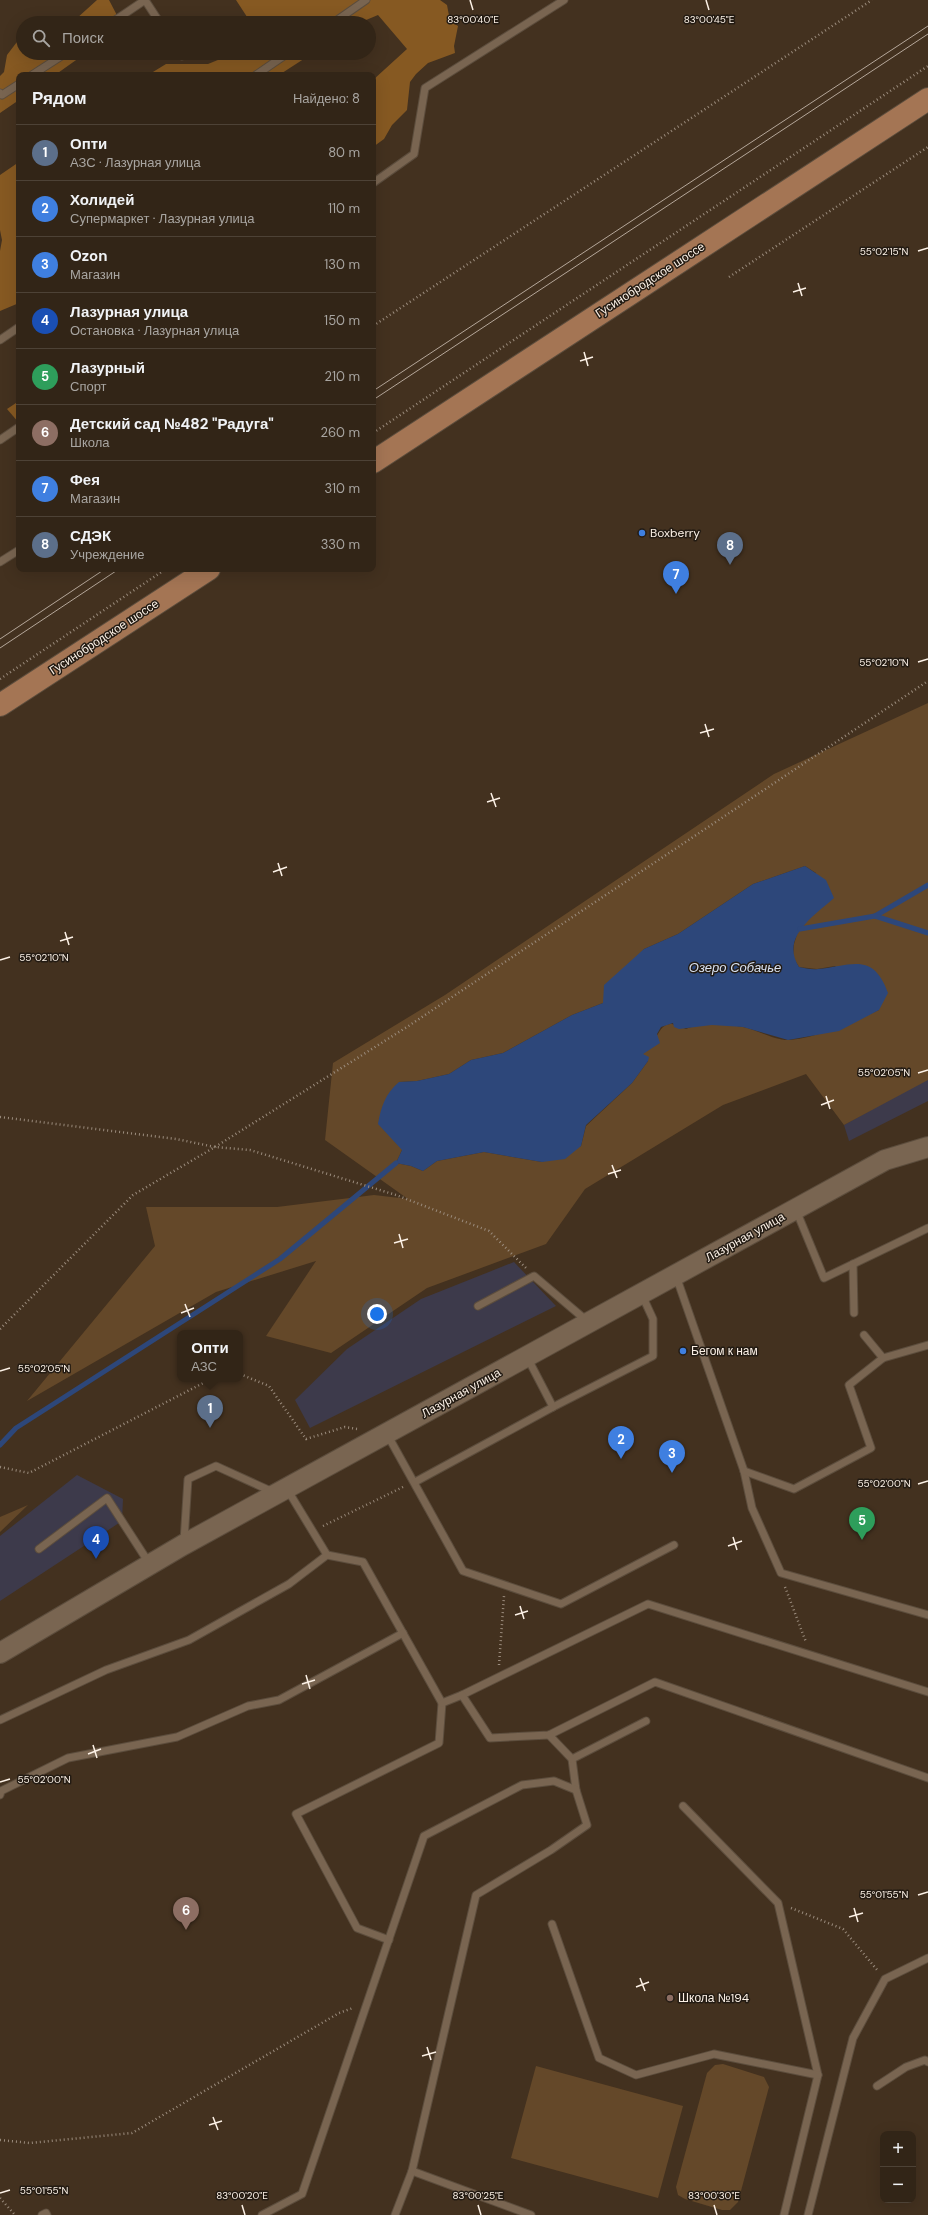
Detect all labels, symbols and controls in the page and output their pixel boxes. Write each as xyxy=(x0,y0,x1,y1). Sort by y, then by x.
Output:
text: 83°00'40"E xyxy=(447,13,499,26)
text: 83°00'45"E xyxy=(684,13,735,26)
search box xyxy=(16,16,376,60)
icon: search xyxy=(30,27,52,49)
text: Поиск xyxy=(62,28,104,48)
text: Рядом xyxy=(32,87,87,109)
text: Найдено: 8 xyxy=(293,90,360,107)
text: Опти xyxy=(70,134,107,154)
text: 1 xyxy=(43,144,47,161)
text: 80 m xyxy=(328,144,360,161)
text: АЗС · Лазурная улица xyxy=(70,154,201,171)
text: Холидей xyxy=(70,190,134,210)
text: 2 xyxy=(41,200,49,217)
text: 110 m xyxy=(328,200,360,217)
text: Супермаркет · Лазурная улица xyxy=(70,210,255,227)
street label: Гусинобродское шоссе xyxy=(592,238,708,321)
text: 55°02'15"N xyxy=(860,245,908,258)
text: Ozon xyxy=(70,246,108,266)
text: 3 xyxy=(41,256,49,273)
text: 130 m xyxy=(324,256,360,273)
text: Магазин xyxy=(70,266,120,283)
text: Лазурная улица xyxy=(70,302,188,322)
text: 4 xyxy=(41,312,49,329)
text: 150 m xyxy=(324,312,360,329)
text: Остановка · Лазурная улица xyxy=(70,322,239,339)
text: Лазурный xyxy=(70,358,145,378)
text: 5 xyxy=(41,368,49,385)
text: 210 m xyxy=(325,368,360,385)
text: Спорт xyxy=(70,378,107,395)
text: Детский сад №482 "Радуга" xyxy=(70,414,274,434)
text: 6 xyxy=(41,424,49,441)
text: 260 m xyxy=(320,424,360,441)
text: Школа xyxy=(70,434,110,451)
text: Фея xyxy=(70,470,100,490)
text: 7 xyxy=(42,480,48,497)
text: 310 m xyxy=(325,480,360,497)
text: Магазин xyxy=(70,490,120,507)
place label: Boxberry xyxy=(650,525,700,541)
text: СДЭК xyxy=(70,526,111,546)
marker: Boxberry xyxy=(637,528,647,538)
pin: 8 xyxy=(717,532,743,565)
text: 8 xyxy=(41,536,49,553)
text: 330 m xyxy=(321,536,360,553)
text: Учреждение xyxy=(70,546,145,563)
pin: 7 xyxy=(663,561,689,594)
street label: Гусинобродское шоссе xyxy=(46,595,162,678)
text: 55°02'10"N xyxy=(859,656,909,669)
text: 55°02'10"N xyxy=(19,951,69,964)
water label: Озеро Собачье xyxy=(689,959,781,976)
text: 55°02'05"N xyxy=(858,1066,910,1079)
street label: Лазурная улица xyxy=(703,1208,788,1265)
your location xyxy=(367,1304,387,1324)
popup xyxy=(177,1330,243,1382)
text: Опти xyxy=(191,1338,229,1358)
place label: Бегом к нам xyxy=(691,1343,758,1359)
marker: Бегом к нам xyxy=(678,1346,688,1356)
text: АЗС xyxy=(191,1358,217,1375)
text: 55°02'05"N xyxy=(18,1362,70,1375)
street label: Лазурная улица xyxy=(419,1364,504,1421)
pin: 1 xyxy=(197,1395,223,1428)
pin: 2 xyxy=(608,1426,634,1459)
pin: 3 xyxy=(659,1440,685,1473)
text: 55°02'00"N xyxy=(857,1477,911,1490)
pin: 5 xyxy=(849,1507,875,1540)
pin: 4 xyxy=(83,1526,109,1559)
text: 55°02'00"N xyxy=(17,1773,71,1786)
text: 55°01'55"N xyxy=(860,1888,908,1901)
pin: 6 xyxy=(173,1897,199,1930)
place label: Школа №194 xyxy=(678,1990,749,2006)
marker: Школа №194 xyxy=(665,1993,675,2003)
map controls xyxy=(880,2131,916,2203)
button: + xyxy=(880,2131,916,2167)
button: − xyxy=(880,2167,916,2203)
text: 55°01'55"N xyxy=(20,2184,68,2197)
text: 83°00'20"E xyxy=(216,2189,268,2202)
text: 83°00'25"E xyxy=(453,2189,504,2202)
text: 83°00'30"E xyxy=(688,2189,740,2202)

